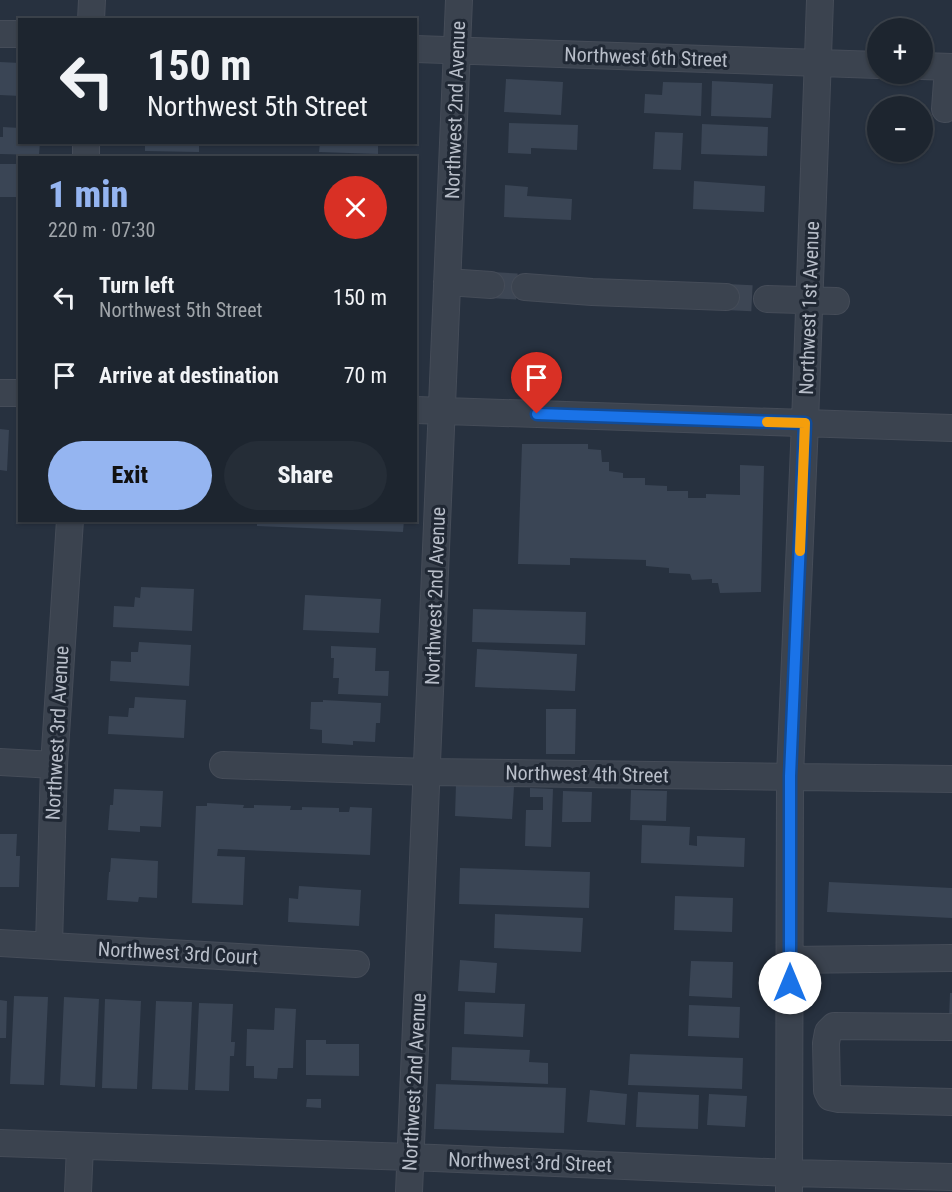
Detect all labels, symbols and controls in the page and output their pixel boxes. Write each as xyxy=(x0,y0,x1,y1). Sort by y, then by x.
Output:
map controls xyxy=(867,18,933,162)
button: + xyxy=(867,18,933,84)
street label: Northwest 2nd Avenue xyxy=(440,21,470,199)
text: 150 m xyxy=(147,41,252,90)
icon: left xyxy=(48,42,126,120)
street label: Northwest 6th Street xyxy=(564,42,728,72)
text: Northwest 5th Street xyxy=(147,91,368,123)
button: − xyxy=(867,96,933,162)
text: 1 min xyxy=(48,174,128,216)
button: close xyxy=(324,176,387,239)
text: 220 m · 07:30 xyxy=(48,218,155,242)
street label: Northwest 1st Avenue xyxy=(794,221,824,395)
text: Turn left xyxy=(99,273,174,298)
icon: left xyxy=(48,281,81,314)
text: 150 m xyxy=(333,285,387,310)
text: Northwest 5th Street xyxy=(99,298,263,322)
pin xyxy=(511,352,562,414)
icon: arrive xyxy=(48,359,81,392)
icon: arrive xyxy=(520,361,553,394)
text: Arrive at destination xyxy=(99,363,279,388)
text: 70 m xyxy=(344,363,387,388)
button: Exit xyxy=(48,441,212,510)
button: Share xyxy=(224,441,387,510)
street label: Northwest 2nd Avenue xyxy=(420,507,450,685)
street label: Northwest 3rd Avenue xyxy=(40,645,74,821)
street label: Northwest 4th Street xyxy=(505,761,669,787)
street label: Northwest 3rd Court xyxy=(97,937,259,969)
position arrow xyxy=(758,951,822,1015)
street label: Northwest 2nd Avenue xyxy=(397,992,431,1172)
street label: Northwest 3rd Street xyxy=(448,1147,612,1177)

